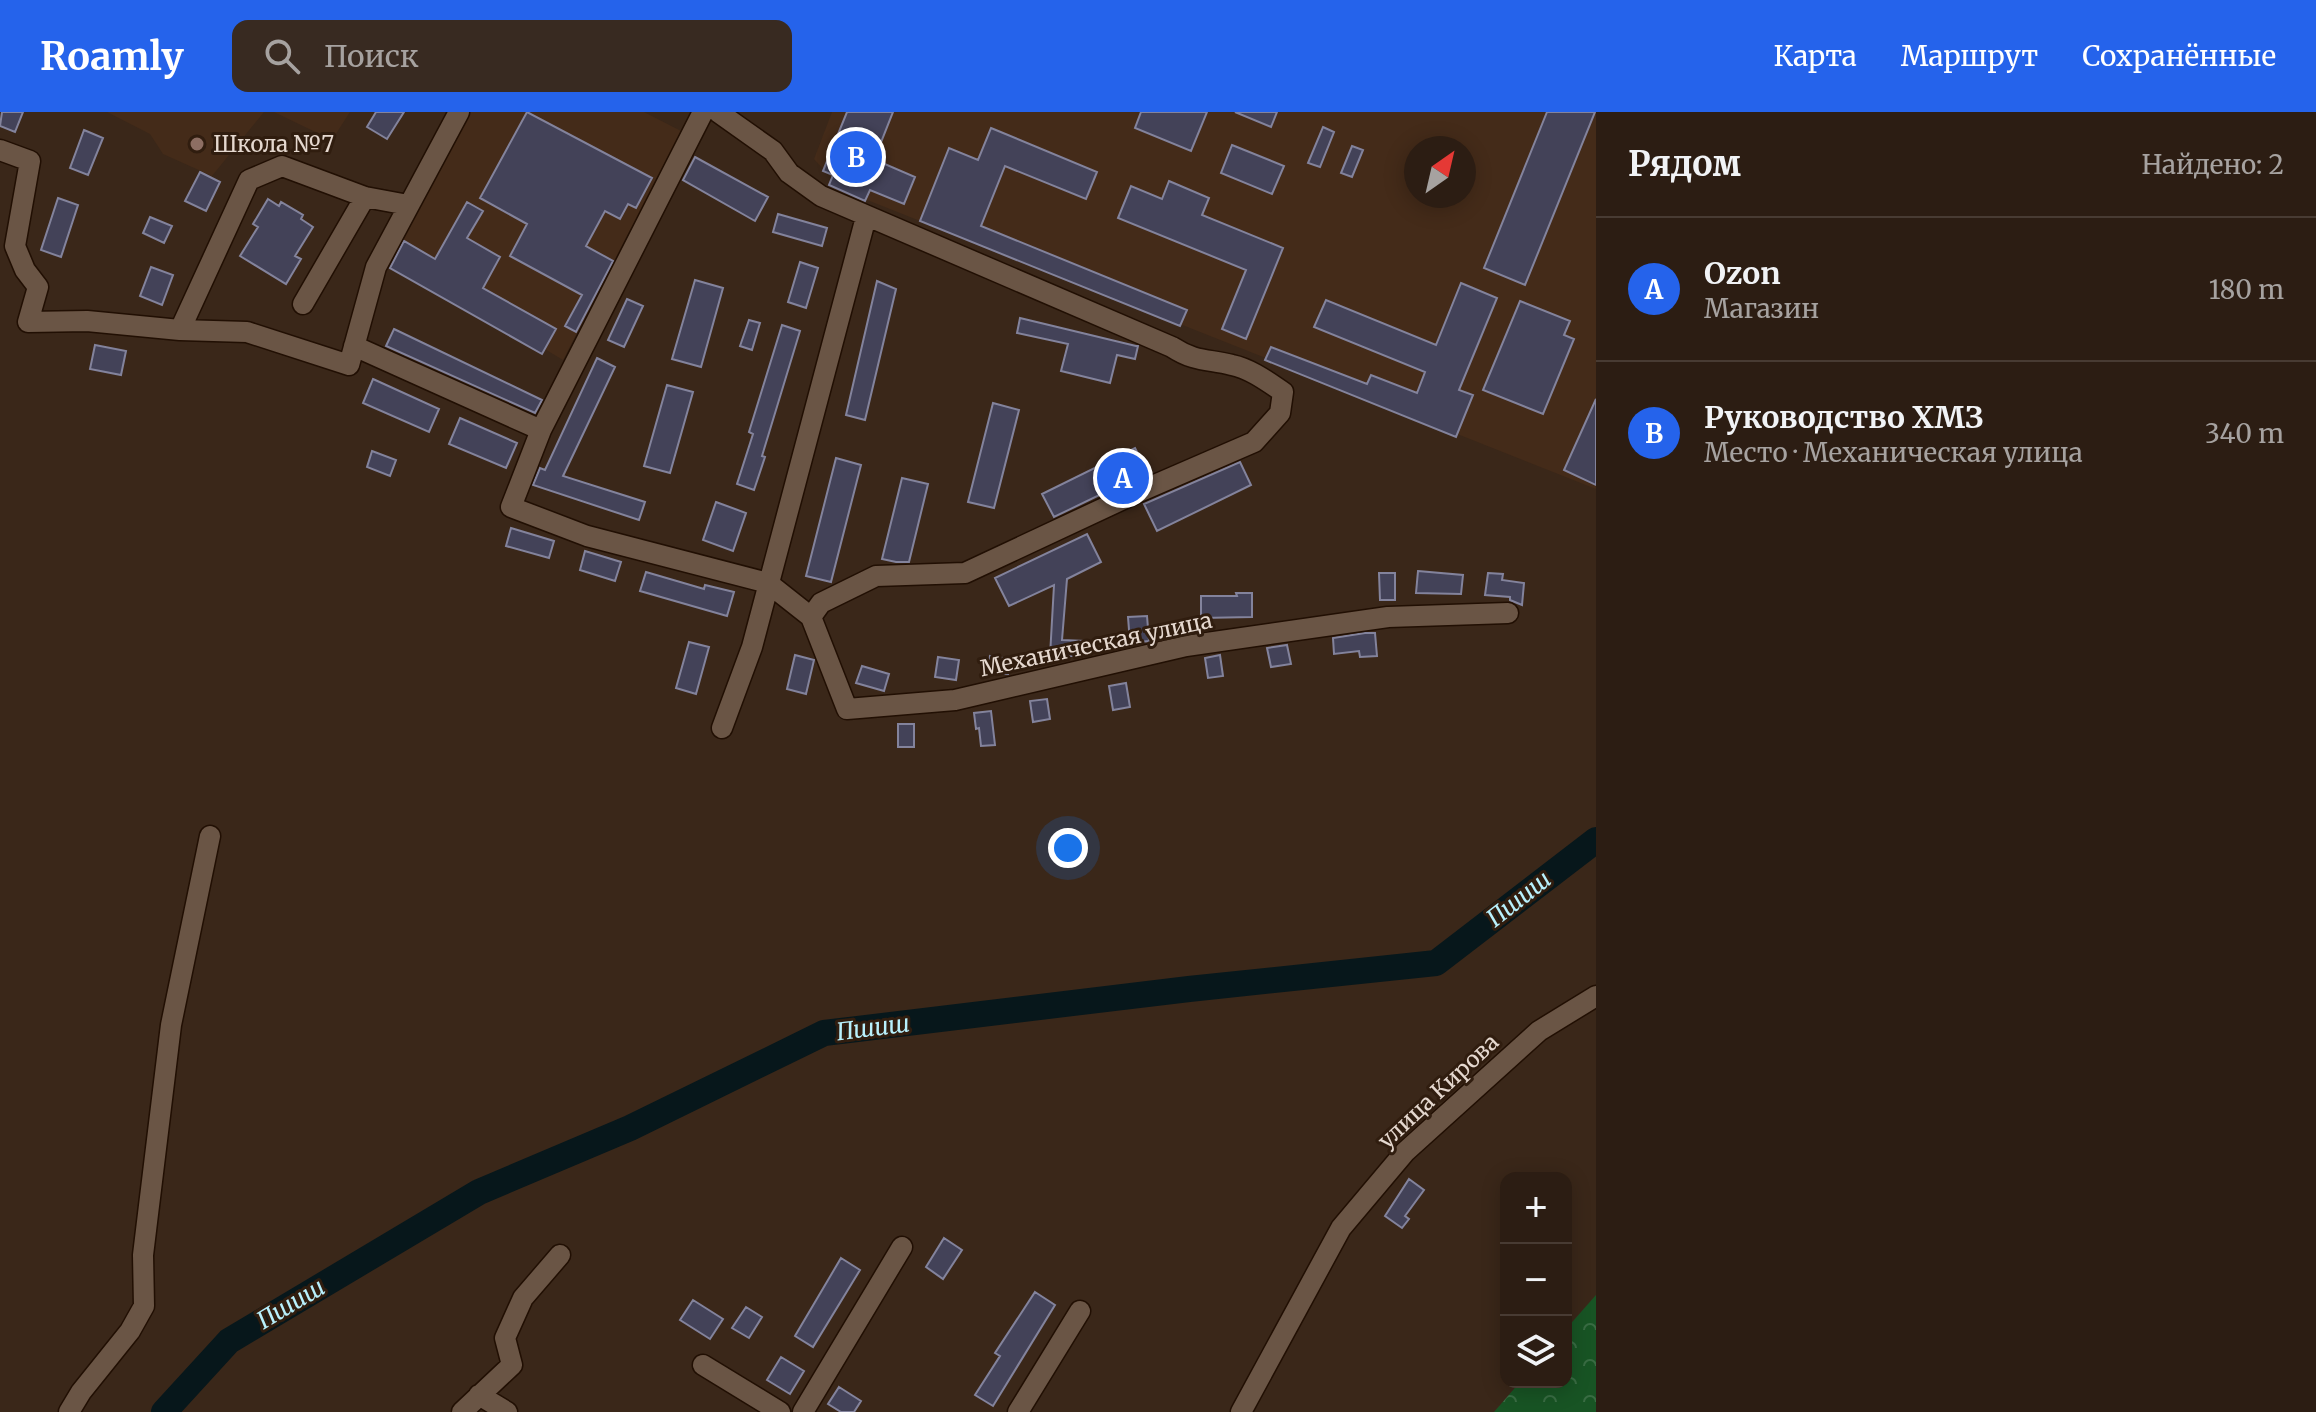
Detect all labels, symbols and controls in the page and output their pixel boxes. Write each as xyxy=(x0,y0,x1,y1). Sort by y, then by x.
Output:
search box xyxy=(232,20,792,92)
text: Roamly xyxy=(40,33,184,80)
icon: search xyxy=(260,34,304,78)
text: Поиск xyxy=(324,37,419,75)
text: Карта xyxy=(1773,38,1857,74)
text: Маршрут xyxy=(1901,38,2038,74)
text: Сохранённые xyxy=(2082,38,2276,74)
pin: B xyxy=(830,127,882,187)
place label: Школа №7 xyxy=(213,130,334,158)
marker: Школа №7 xyxy=(188,135,206,153)
north arrow xyxy=(1404,136,1476,208)
text: Рядом xyxy=(1628,143,1741,185)
text: Найдено: 2 xyxy=(2141,148,2284,181)
text: Ozon xyxy=(1704,254,1781,292)
text: A xyxy=(1645,273,1663,306)
text: 180 m xyxy=(2209,273,2284,306)
text: Магазин xyxy=(1704,292,1819,325)
text: Руководство ХМЗ xyxy=(1704,398,1983,436)
text: B xyxy=(1645,417,1663,450)
text: 340 m xyxy=(2205,417,2284,450)
text: Место · Механическая улица xyxy=(1704,436,2083,469)
pin: A xyxy=(1097,448,1149,508)
street label: Механическая улица xyxy=(977,606,1215,682)
your location xyxy=(1048,828,1088,868)
water label: Пшиш xyxy=(1480,864,1557,934)
water label: Пшиш xyxy=(834,1008,911,1047)
street label: улица Кирова xyxy=(1372,1028,1504,1154)
map controls xyxy=(1500,1172,1572,1388)
button: + xyxy=(1500,1172,1572,1244)
button: − xyxy=(1500,1244,1572,1316)
water label: Пшиш xyxy=(251,1271,330,1336)
button: layers xyxy=(1500,1316,1572,1388)

